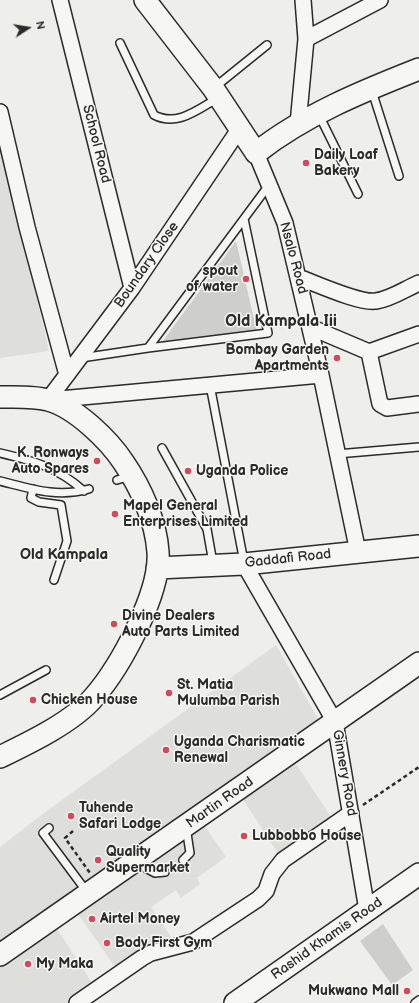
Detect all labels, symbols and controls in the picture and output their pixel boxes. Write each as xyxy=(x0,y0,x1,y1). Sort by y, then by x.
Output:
north arrow xyxy=(8,8,48,48)
text: N xyxy=(33,20,47,31)
street label: School Road xyxy=(78,103,114,185)
place label: Daily Loaf Bakery xyxy=(314,147,378,180)
marker: Daily Loaf Bakery xyxy=(301,158,311,168)
street label: Boundary Close xyxy=(111,219,183,311)
street label: Nsalo Road xyxy=(275,220,311,296)
place label: spout of water xyxy=(186,263,238,296)
marker: spout of water xyxy=(241,274,251,284)
district label: Old Kampala Iii xyxy=(225,312,337,332)
place label: Bombay Garden Apartments xyxy=(226,342,329,374)
marker: Bombay Garden Apartments xyxy=(332,353,342,363)
place label: K. Ronways Auto Spares xyxy=(12,445,89,478)
marker: K. Ronways Auto Spares xyxy=(92,456,102,466)
place label: Uganda Police xyxy=(196,463,288,479)
marker: Uganda Police xyxy=(183,466,193,476)
place label: Mapel General Enterprises Limited xyxy=(123,498,248,530)
marker: Mapel General Enterprises Limited xyxy=(110,509,120,519)
district label: Old Kampala xyxy=(20,546,108,564)
street label: Gaddafi Road xyxy=(244,546,332,572)
place label: Divine Dealers Auto Parts Limited xyxy=(122,608,239,640)
marker: Divine Dealers Auto Parts Limited xyxy=(109,619,119,629)
place label: St. Matia Mulumba Parish xyxy=(177,677,280,710)
marker: St. Matia Mulumba Parish xyxy=(164,688,174,698)
place label: Chicken House xyxy=(41,692,138,708)
marker: Chicken House xyxy=(28,695,38,705)
street label: Ginnery Road xyxy=(328,728,360,818)
place label: Uganda Charismatic Renewal xyxy=(174,734,305,766)
marker: Uganda Charismatic Renewal xyxy=(161,745,171,755)
street label: Martin Road xyxy=(183,774,257,832)
place label: Tuhende Safari Lodge xyxy=(79,800,161,832)
marker: Tuhende Safari Lodge xyxy=(66,811,76,821)
place label: Lubbobbo House xyxy=(252,828,361,844)
marker: Lubbobbo House xyxy=(239,831,249,841)
place label: Quality Supermarket xyxy=(106,844,189,876)
marker: Quality Supermarket xyxy=(93,855,103,865)
street label: Rashid Khamis Road xyxy=(268,894,386,984)
place label: Airtel Money xyxy=(100,911,180,927)
marker: Airtel Money xyxy=(87,914,97,924)
place label: Body First Gym xyxy=(115,935,212,951)
marker: Body First Gym xyxy=(102,938,112,948)
place label: My Maka xyxy=(36,956,93,972)
marker: My Maka xyxy=(23,959,33,969)
place label: Mukwano Mall xyxy=(308,983,399,999)
marker: Mukwano Mall xyxy=(402,986,412,996)

